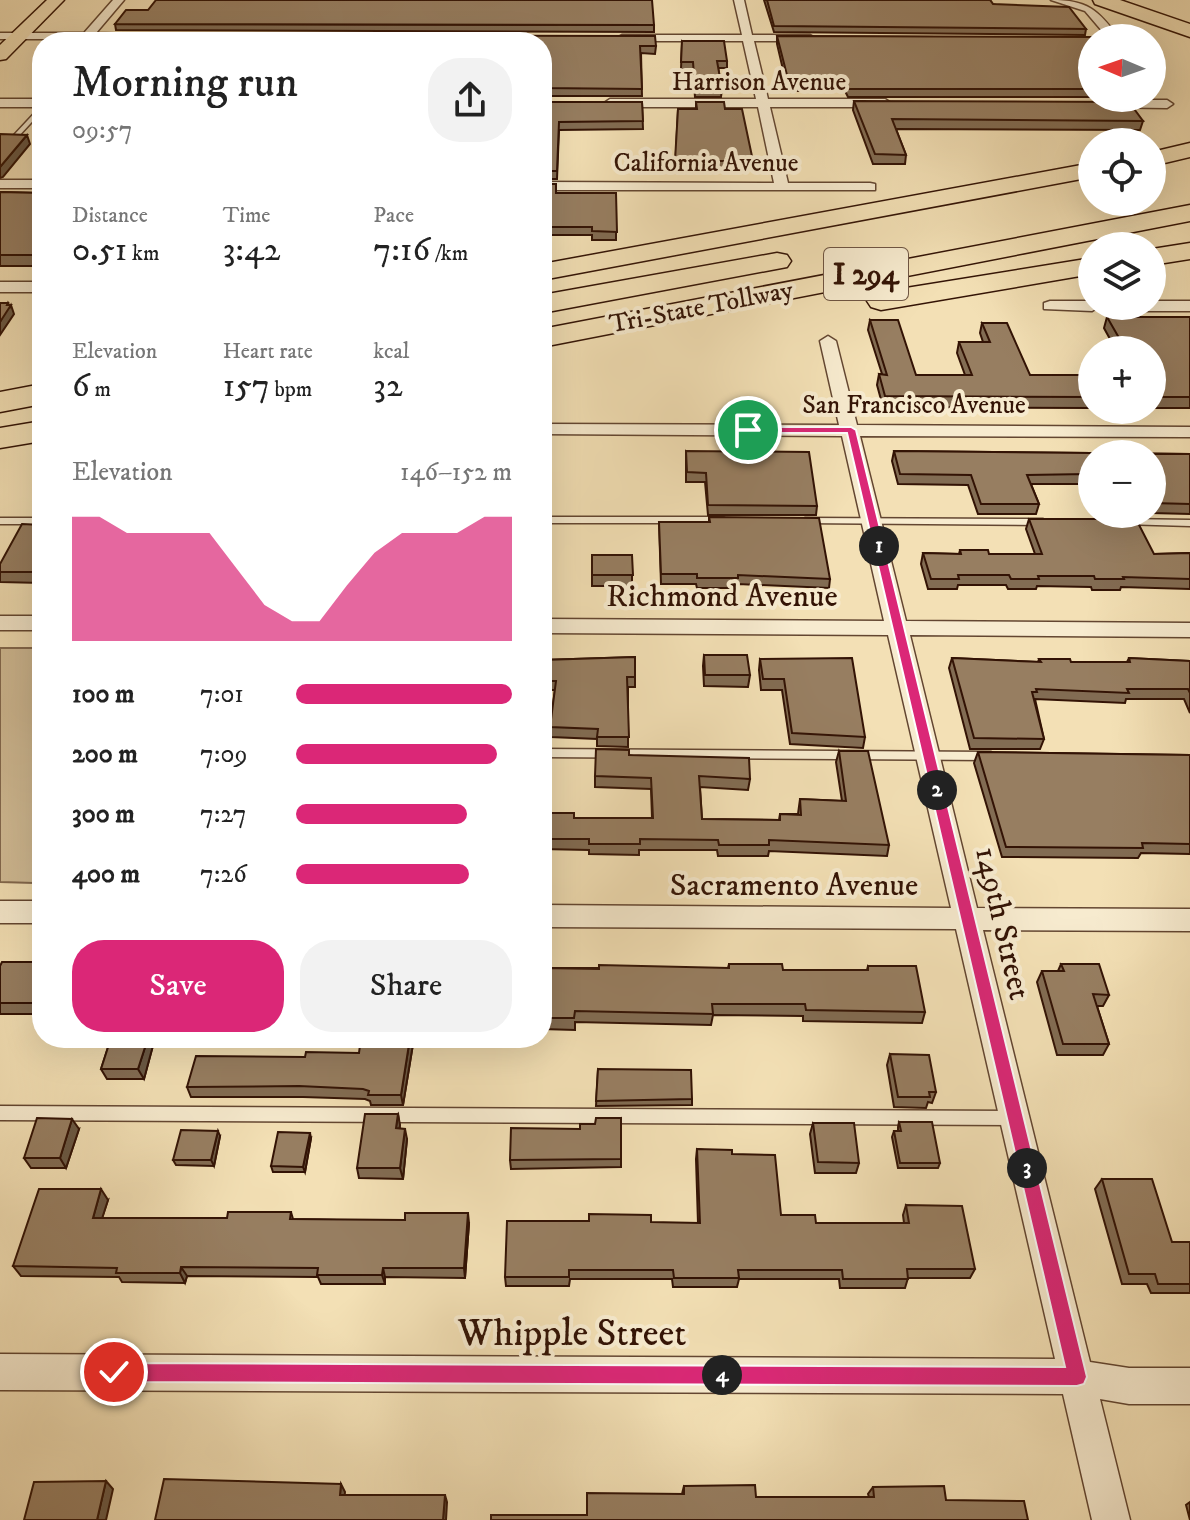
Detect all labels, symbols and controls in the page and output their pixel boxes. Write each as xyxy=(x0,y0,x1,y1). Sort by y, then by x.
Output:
north arrow xyxy=(1078,24,1166,112)
map controls xyxy=(1078,24,1166,528)
text: Morning run xyxy=(72,56,298,111)
button: share xyxy=(428,58,512,142)
street label: Harrison Avenue xyxy=(672,66,846,99)
text: 09:57 xyxy=(72,114,132,147)
button: locate xyxy=(1078,128,1166,216)
street label: California Avenue xyxy=(613,147,799,180)
text: Distance xyxy=(72,202,148,229)
text: Time xyxy=(223,202,270,229)
text: Pace xyxy=(373,202,414,229)
text: 0.51 xyxy=(72,229,127,271)
text: 3:42 xyxy=(223,229,280,271)
text: 7:16 xyxy=(373,229,430,271)
button: layers xyxy=(1078,232,1166,320)
text: km xyxy=(127,240,160,267)
text: /km xyxy=(430,240,468,267)
road number: I 294 xyxy=(824,248,908,300)
street label: Tri-State Tollway xyxy=(607,273,797,341)
button: + xyxy=(1078,336,1166,424)
text: Elevation xyxy=(72,338,157,365)
text: Heart rate xyxy=(223,338,313,365)
text: kcal xyxy=(373,338,409,365)
text: 6 xyxy=(72,365,90,407)
text: 157 xyxy=(223,365,270,407)
text: 32 xyxy=(373,365,403,407)
text: m xyxy=(90,376,111,403)
text: bpm xyxy=(270,376,312,403)
street label: San Francisco Avenue xyxy=(802,389,1026,422)
pin xyxy=(714,396,782,464)
icon: arrive xyxy=(726,408,770,452)
button: − xyxy=(1078,440,1166,528)
text: Elevation xyxy=(72,456,173,489)
text: 146–152 m xyxy=(400,456,512,489)
pin: 1 xyxy=(859,526,899,566)
text: 1 xyxy=(875,532,883,559)
street label: Richmond Avenue xyxy=(606,577,838,617)
text: 100 m xyxy=(72,678,135,711)
text: 7:01 xyxy=(200,678,244,711)
text: 200 m xyxy=(72,738,138,771)
text: 7:09 xyxy=(200,738,247,771)
pin: 2 xyxy=(917,770,957,810)
text: 2 xyxy=(932,776,942,803)
text: 300 m xyxy=(72,798,135,831)
text: 7:27 xyxy=(200,798,246,831)
street label: 149th Street xyxy=(965,843,1039,1004)
text: 400 m xyxy=(72,858,140,891)
text: 7:26 xyxy=(200,858,247,891)
street label: Sacramento Avenue xyxy=(670,866,918,906)
button: Save xyxy=(72,940,284,1032)
button: Share xyxy=(300,940,512,1032)
pin: 3 xyxy=(1007,1148,1047,1188)
text: 3 xyxy=(1023,1154,1031,1181)
street label: Whipple Street xyxy=(457,1310,686,1358)
pin xyxy=(80,1338,148,1406)
icon: check xyxy=(92,1350,136,1394)
pin: 4 xyxy=(702,1355,742,1395)
text: 4 xyxy=(716,1361,728,1388)

